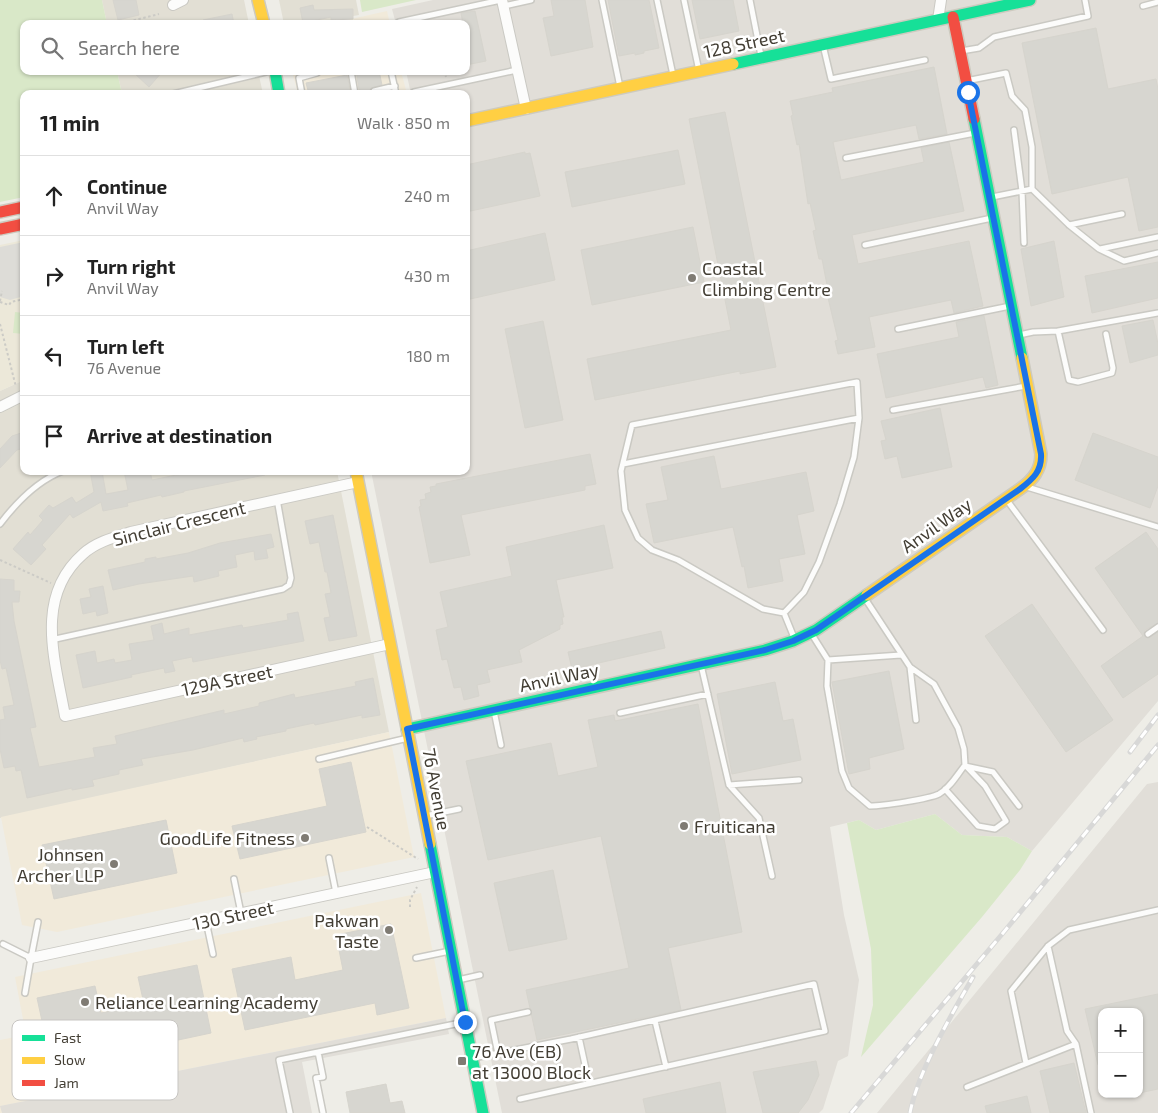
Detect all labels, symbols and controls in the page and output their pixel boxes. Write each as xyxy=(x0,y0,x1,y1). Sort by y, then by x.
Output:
search box xyxy=(20,20,470,75)
street label: 128 Street xyxy=(701,24,787,62)
icon: search xyxy=(38,34,66,62)
text: Search here xyxy=(78,36,180,59)
route start xyxy=(957,81,980,104)
text: 11 min xyxy=(40,110,100,135)
text: Walk · 850 m xyxy=(357,113,450,132)
text: Continue xyxy=(87,175,167,198)
icon: ahead xyxy=(40,182,68,210)
text: 240 m xyxy=(404,186,450,205)
text: Anvil Way xyxy=(87,198,159,217)
text: Turn right xyxy=(87,255,175,278)
place label: Coastal Climbing Centre xyxy=(702,257,831,300)
icon: right xyxy=(40,262,68,290)
text: 430 m xyxy=(404,266,450,285)
marker: Coastal Climbing Centre xyxy=(686,272,698,284)
text: Anvil Way xyxy=(87,278,159,297)
text: Turn left xyxy=(87,335,164,358)
icon: left xyxy=(40,342,68,370)
text: 180 m xyxy=(407,346,450,365)
text: 76 Avenue xyxy=(87,358,161,377)
icon: arrive xyxy=(40,422,68,450)
text: Arrive at destination xyxy=(87,424,272,447)
street label: Anvil Way xyxy=(897,493,976,557)
street label: Sinclair Crescent xyxy=(110,496,248,550)
street label: Anvil Way xyxy=(517,658,601,696)
street label: 129A Street xyxy=(180,660,275,700)
street label: 76 Avenue xyxy=(418,746,456,832)
place label: Fruiticana xyxy=(694,815,776,837)
marker: Fruiticana xyxy=(678,820,690,832)
place label: GoodLife Fitness xyxy=(159,827,295,849)
marker: GoodLife Fitness xyxy=(299,832,311,844)
place label: Johnsen Archer LLP xyxy=(17,843,104,886)
marker: Johnsen Archer LLP xyxy=(108,858,120,870)
street label: 130 Street xyxy=(191,896,276,934)
place label: Pakwan Taste xyxy=(314,909,379,952)
marker: Pakwan Taste xyxy=(383,924,395,936)
place label: Reliance Learning Academy xyxy=(95,991,319,1013)
marker: Reliance Learning Academy xyxy=(79,996,91,1008)
map controls xyxy=(1098,1008,1143,1098)
button: + xyxy=(1098,1008,1143,1053)
route end xyxy=(454,1011,477,1034)
legend xyxy=(12,1020,178,1100)
text: Fast xyxy=(54,1029,81,1046)
place label: 76 Ave (EB) at 13000 Block xyxy=(472,1040,591,1083)
text: Slow xyxy=(54,1051,86,1068)
button: − xyxy=(1098,1053,1143,1098)
marker: 76 Ave (EB) at 13000 Block xyxy=(456,1055,468,1067)
text: Jam xyxy=(54,1074,79,1091)

